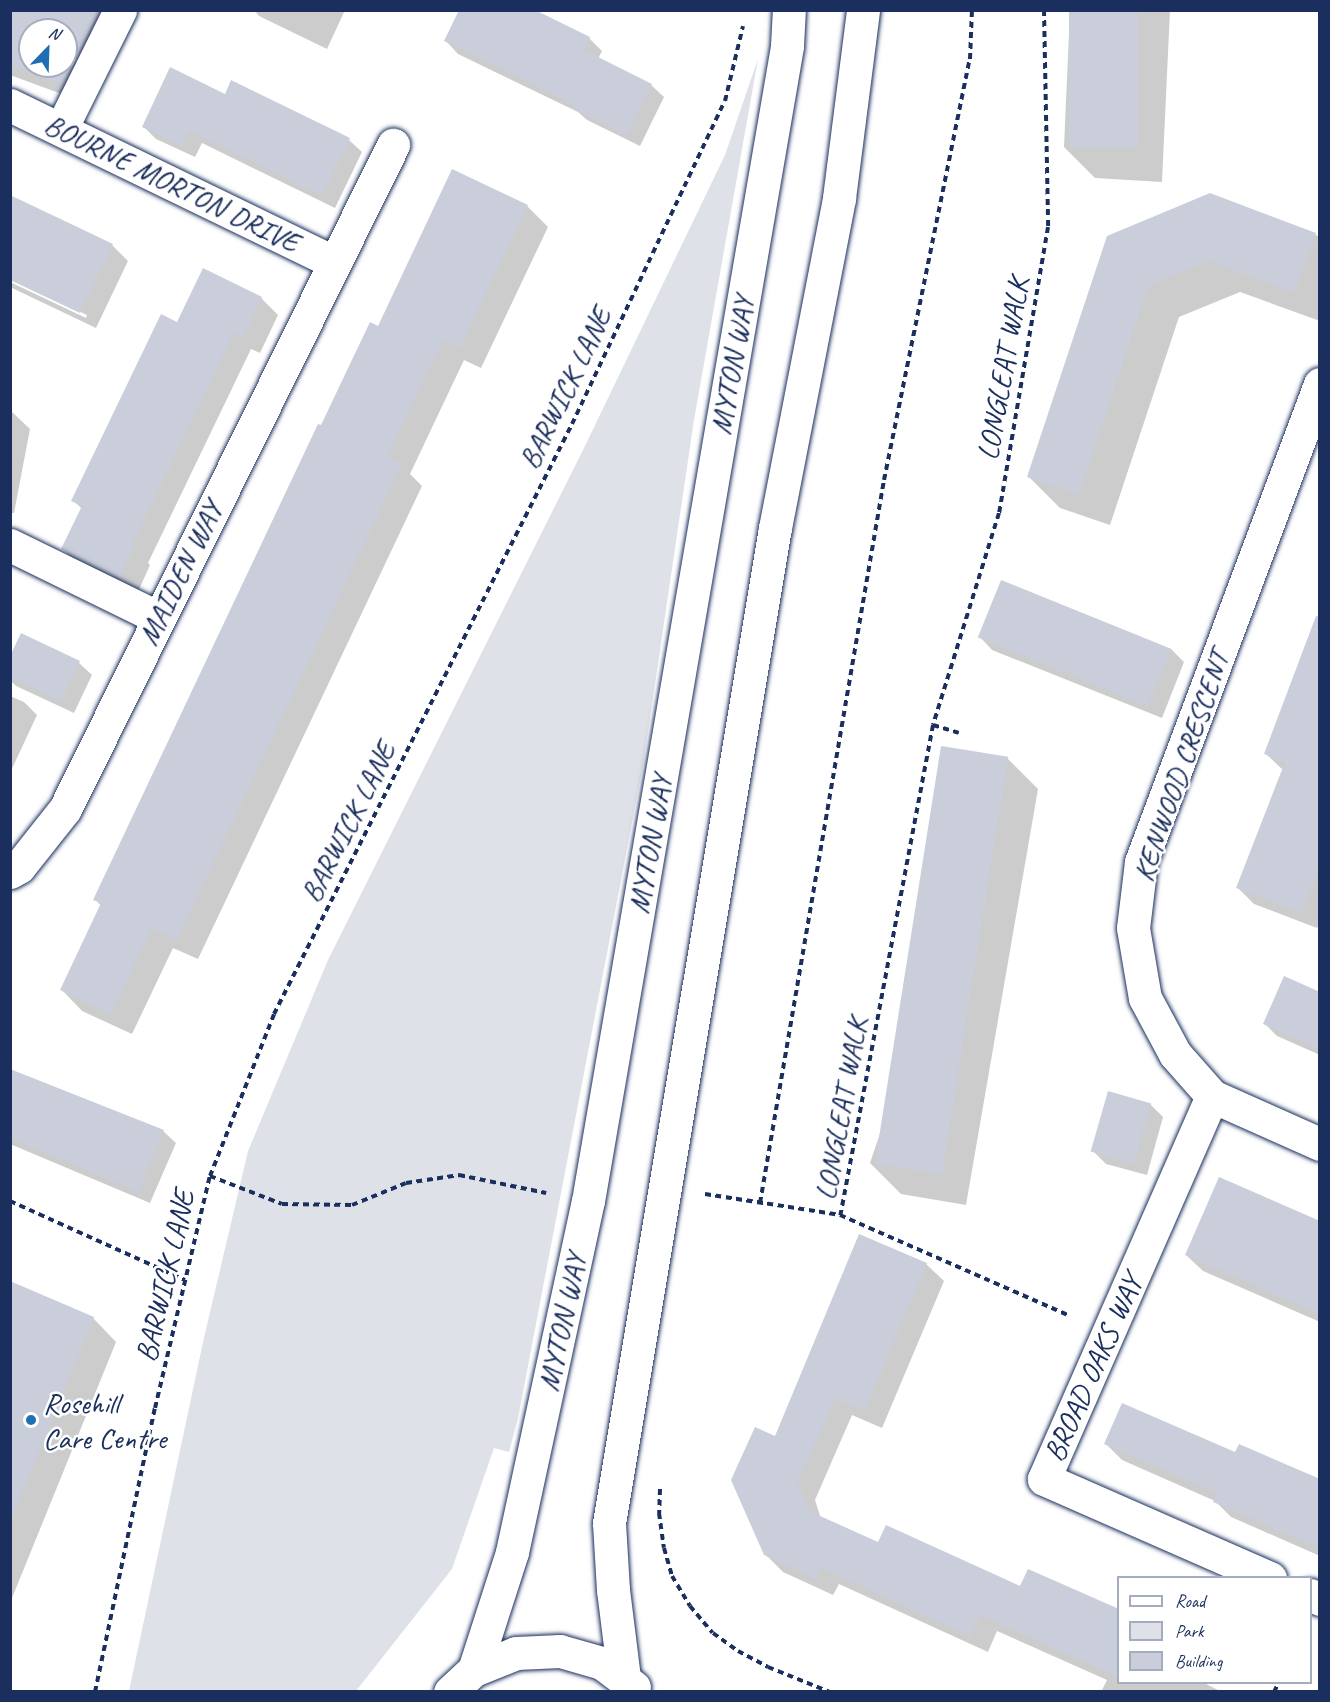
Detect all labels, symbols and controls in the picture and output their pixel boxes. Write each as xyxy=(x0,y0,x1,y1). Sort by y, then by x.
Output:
north arrow xyxy=(18,18,78,78)
text: N xyxy=(46,22,63,44)
street label: BOURNE MORTON DRIVE xyxy=(38,106,306,260)
street label: LONGLEAT WALK xyxy=(969,275,1037,463)
street label: MYTON WAY xyxy=(702,293,762,437)
street label: BARWICK LANE xyxy=(511,302,619,474)
street label: MAIDEN WAY xyxy=(130,495,230,651)
street label: KENWOOD CRESCENT xyxy=(1125,646,1237,886)
street label: BARWICK LANE xyxy=(292,736,404,908)
street label: MYTON WAY xyxy=(620,772,680,916)
street label: LONGLEAT WALK xyxy=(807,1015,875,1203)
street label: BARWICK LANE xyxy=(128,1187,202,1365)
street label: MYTON WAY xyxy=(530,1250,594,1394)
street label: BROAD OAKS WAY xyxy=(1036,1269,1150,1467)
place label: Rosehill Care Centre xyxy=(43,1385,166,1456)
marker: Rosehill Care Centre xyxy=(24,1413,38,1427)
legend xyxy=(1117,1576,1312,1684)
text: Road xyxy=(1175,1590,1205,1612)
text: Park xyxy=(1175,1620,1204,1642)
text: Building xyxy=(1175,1650,1222,1672)

